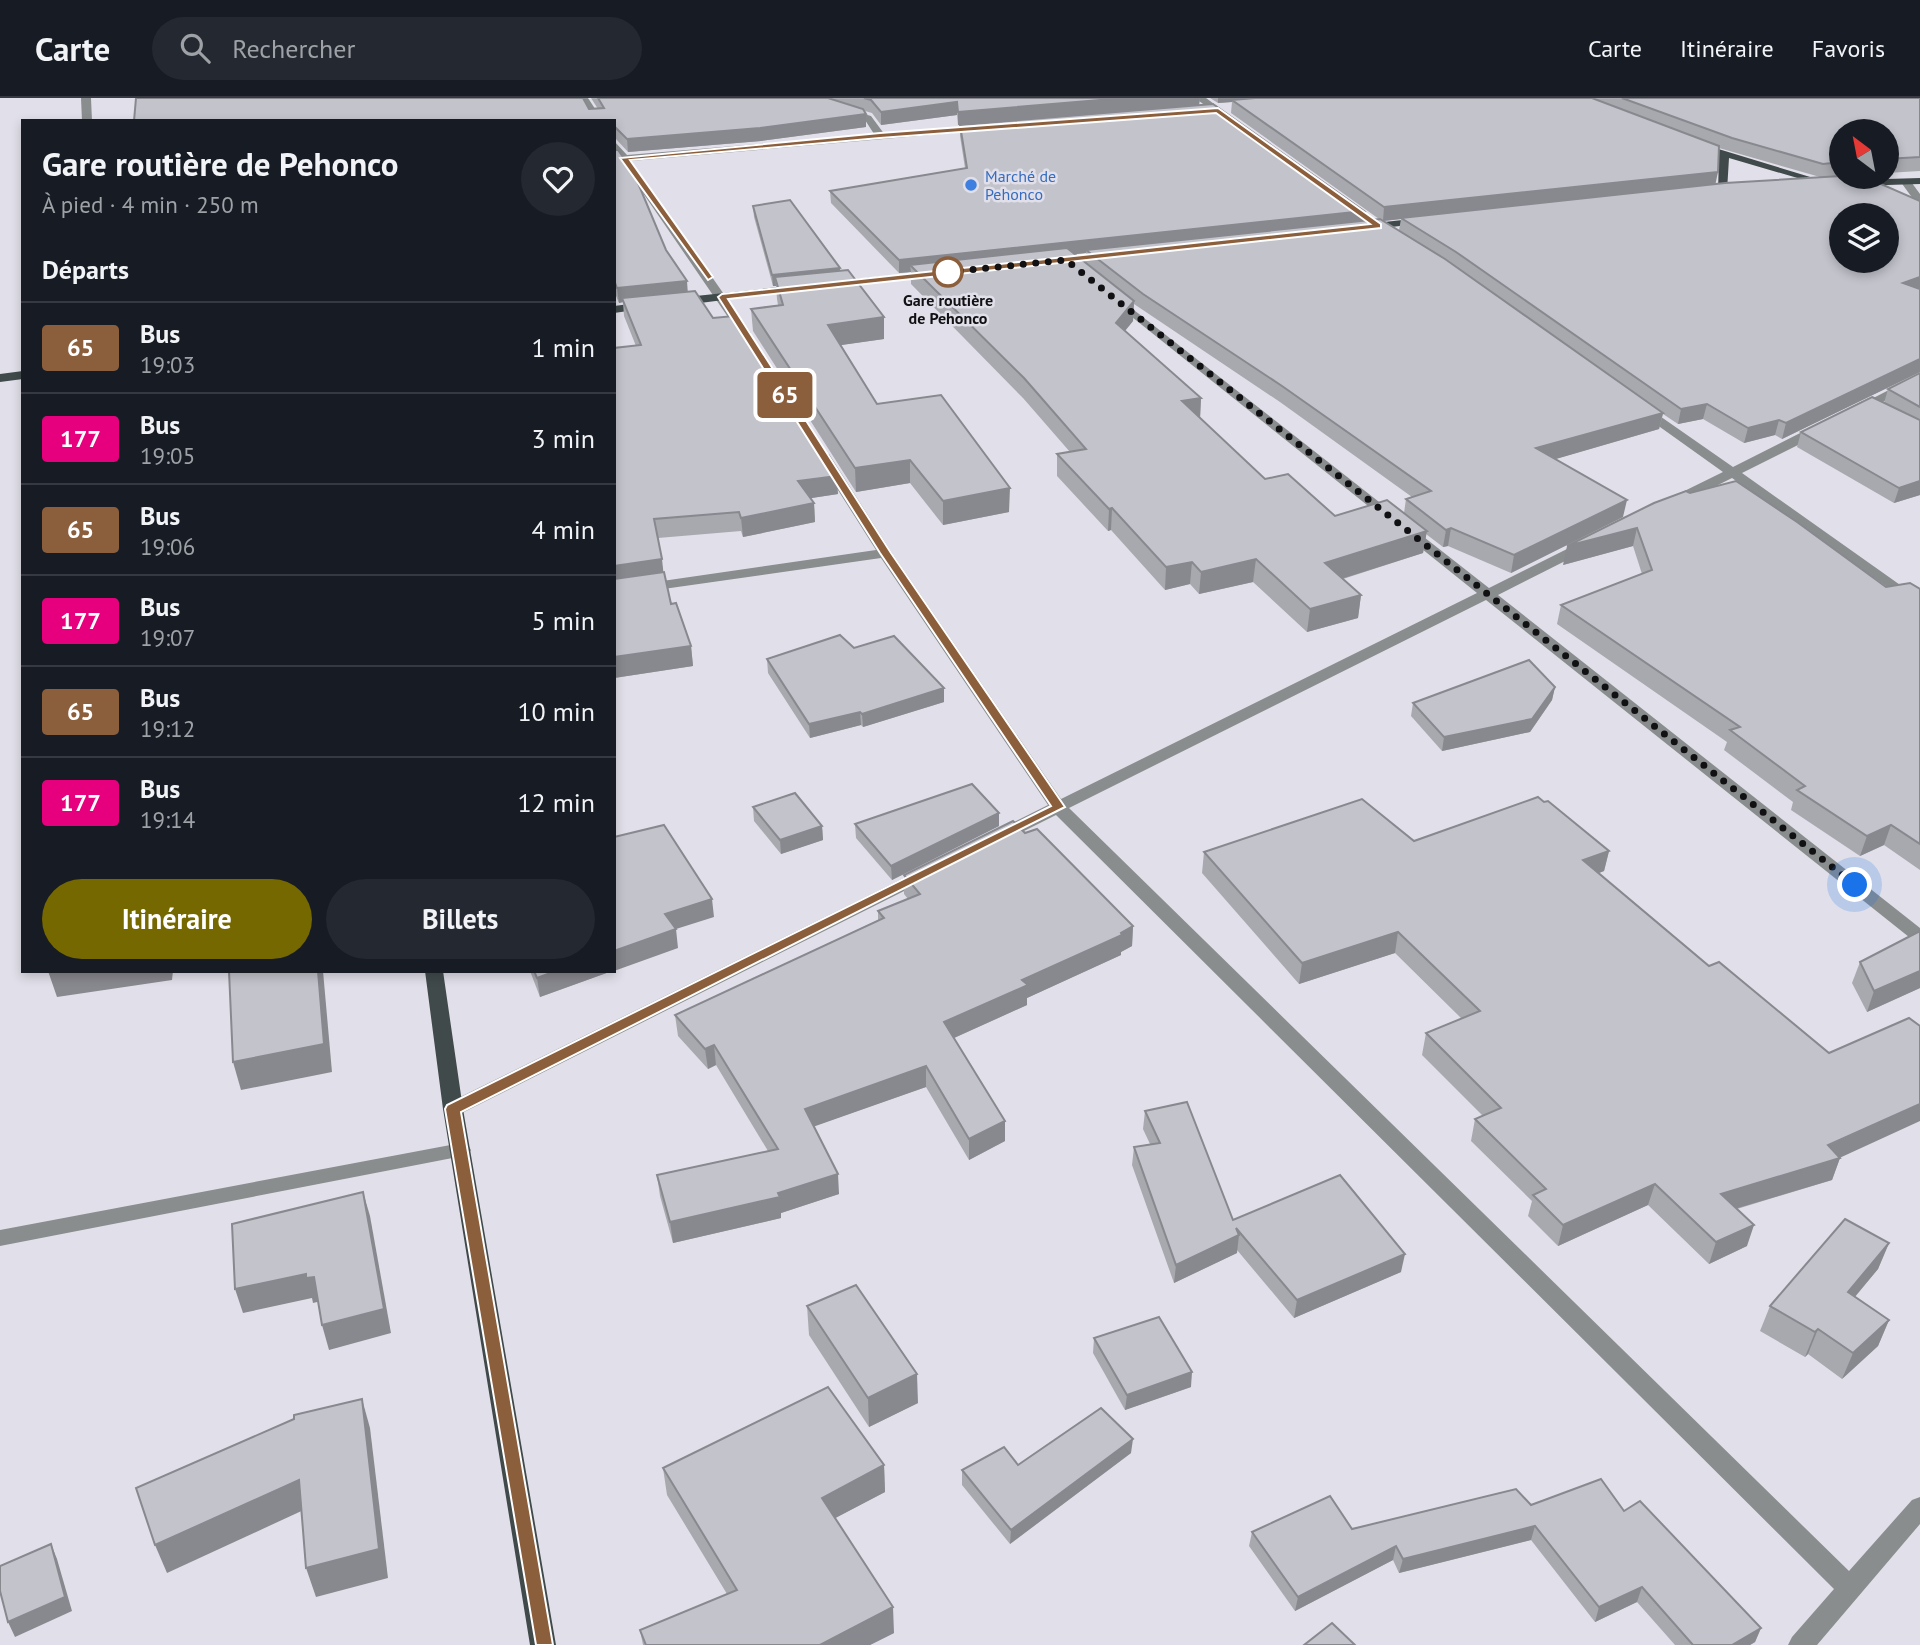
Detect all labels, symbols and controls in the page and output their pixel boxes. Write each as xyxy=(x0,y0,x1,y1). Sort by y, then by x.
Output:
search box xyxy=(152,17,642,80)
text: Carte xyxy=(35,27,110,70)
icon: search xyxy=(176,29,214,67)
text: Rechercher xyxy=(232,32,355,65)
text: Carte xyxy=(1588,33,1642,64)
text: Itinéraire xyxy=(1680,33,1774,64)
text: Favoris xyxy=(1812,33,1885,64)
north arrow xyxy=(1829,119,1899,189)
map controls xyxy=(1829,119,1899,273)
text: Gare routière de Pehonco xyxy=(42,142,399,185)
button: heart xyxy=(521,142,595,216)
place label: Marché de Pehonco xyxy=(985,166,1056,204)
marker: Marché de Pehonco xyxy=(963,177,979,193)
text: À pied · 4 min · 250 m xyxy=(42,190,259,219)
button: layers xyxy=(1829,203,1899,273)
text: Départs xyxy=(42,253,129,286)
marker: Gare routière de Pehonco xyxy=(933,257,963,287)
place label: Gare routière de Pehonco xyxy=(903,290,993,328)
text: Bus xyxy=(140,317,180,350)
text: 1 min xyxy=(532,331,595,364)
text: 65 xyxy=(67,332,94,363)
text: 19:03 xyxy=(140,350,195,379)
line badge: 65 xyxy=(754,372,816,418)
text: 65 xyxy=(771,379,799,410)
text: Bus xyxy=(140,408,180,441)
text: 3 min xyxy=(532,422,595,455)
text: 177 xyxy=(60,423,101,454)
text: 19:05 xyxy=(140,441,195,470)
text: Bus xyxy=(140,499,180,532)
text: 4 min xyxy=(532,513,595,546)
text: 65 xyxy=(67,514,94,545)
text: 19:06 xyxy=(140,532,195,561)
text: Bus xyxy=(140,590,180,623)
text: 5 min xyxy=(532,604,595,637)
text: 177 xyxy=(60,605,101,636)
text: 19:07 xyxy=(140,623,195,652)
text: Bus xyxy=(140,681,180,714)
text: 10 min xyxy=(517,695,595,728)
text: 65 xyxy=(67,696,94,727)
text: 19:12 xyxy=(140,714,195,743)
text: Bus xyxy=(140,772,180,805)
text: 12 min xyxy=(517,786,595,819)
text: 177 xyxy=(60,787,101,818)
text: 19:14 xyxy=(140,805,195,834)
your location xyxy=(1837,867,1872,902)
button: Itinéraire xyxy=(42,879,312,959)
button: Billets xyxy=(326,879,595,959)

